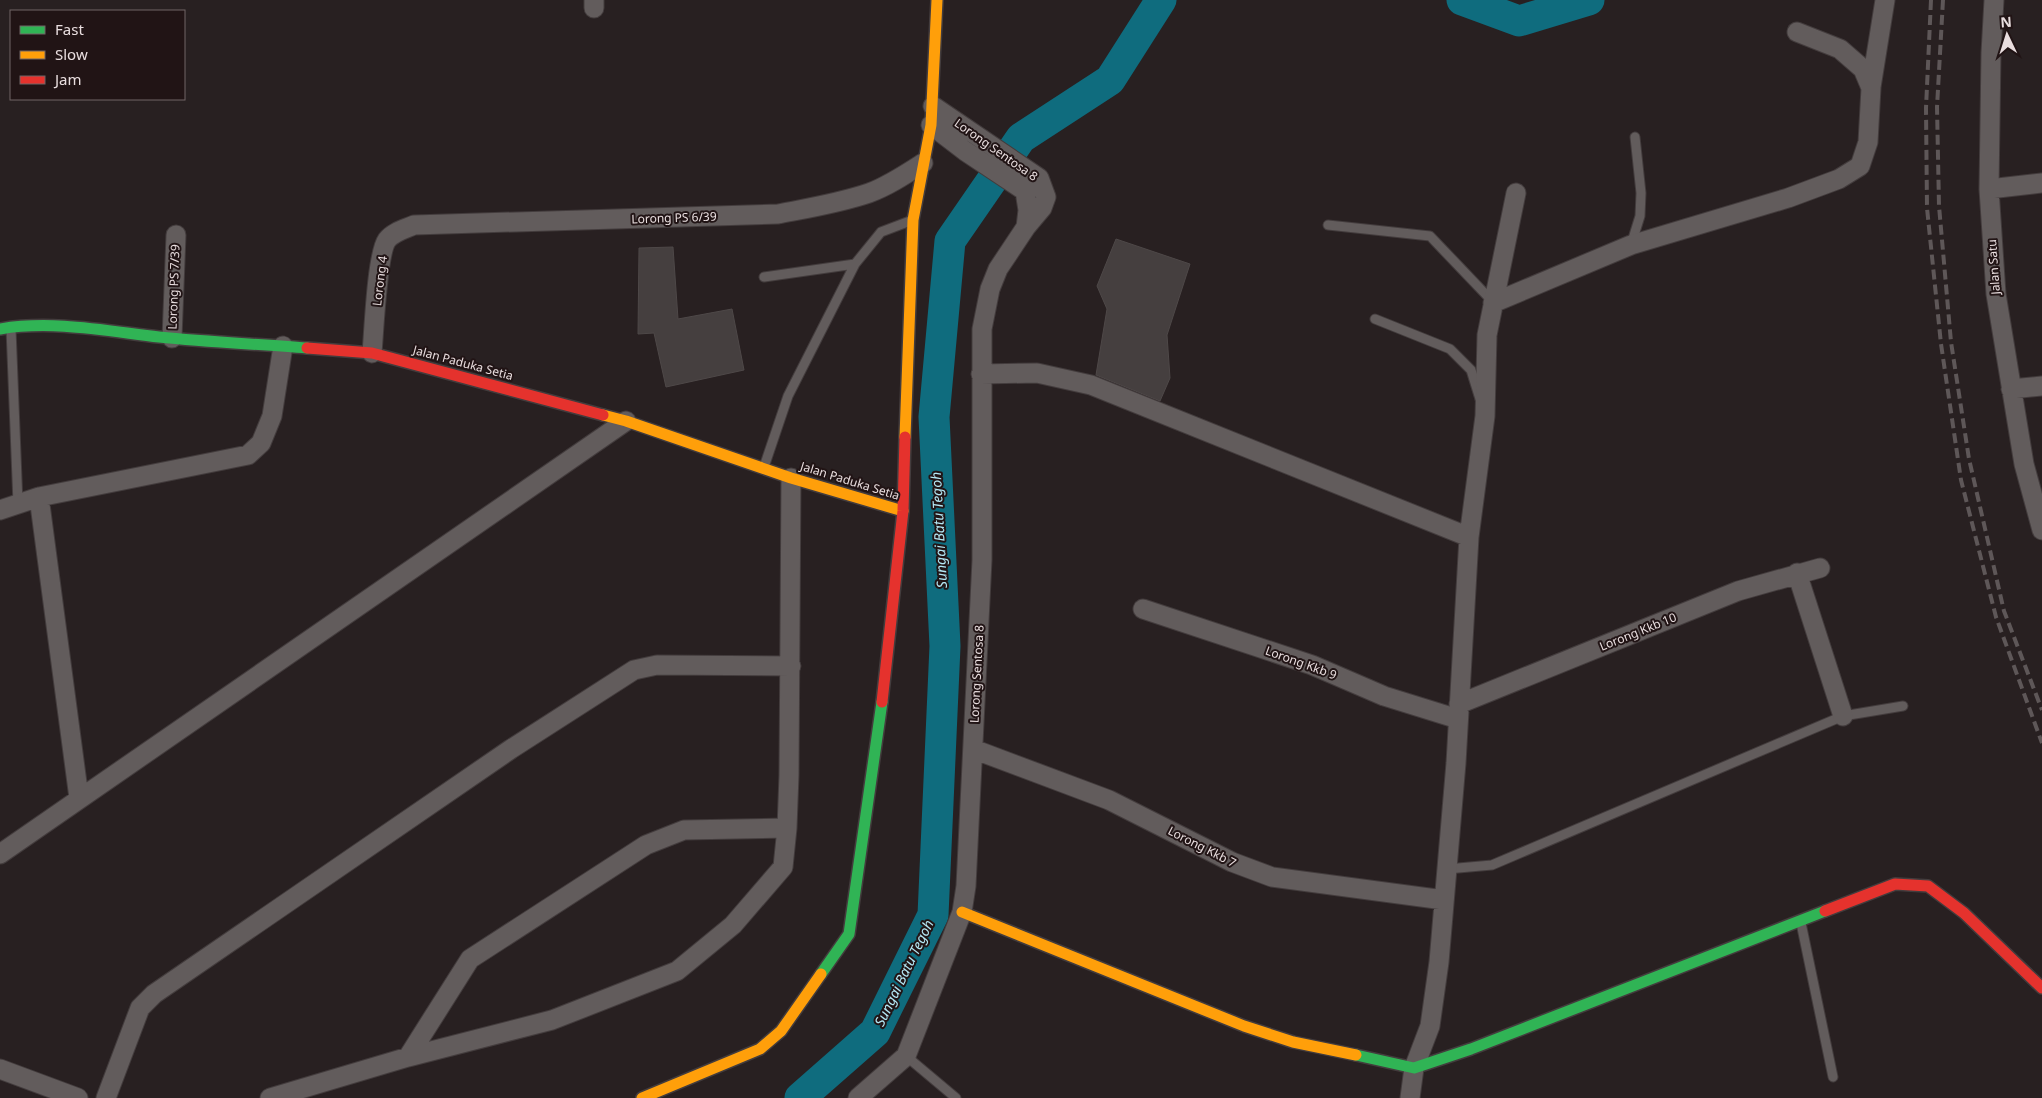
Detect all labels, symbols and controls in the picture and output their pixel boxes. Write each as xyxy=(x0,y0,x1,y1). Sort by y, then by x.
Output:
legend xyxy=(10,10,185,100)
north arrow xyxy=(1982,10,2032,60)
text: N xyxy=(2000,12,2012,31)
text: Fast xyxy=(55,19,84,39)
text: Slow xyxy=(55,44,88,64)
text: Jam xyxy=(53,69,82,89)
street label: Lorong Sentosa 8 xyxy=(951,114,1042,185)
street label: Lorong PS 6/39 xyxy=(631,208,717,227)
street label: Jalan Satu xyxy=(1983,239,2004,296)
street label: Lorong PS 7/39 xyxy=(164,244,183,330)
street label: Lorong 4 xyxy=(368,255,391,307)
street label: Jalan Paduka Setia xyxy=(410,341,515,384)
street label: Jalan Paduka Setia xyxy=(797,457,902,504)
water label: Sungai Batu Tegoh xyxy=(926,471,951,589)
street label: Lorong Kkb 10 xyxy=(1597,608,1679,655)
street label: Lorong Sentosa 8 xyxy=(965,624,988,723)
street label: Lorong Kkb 9 xyxy=(1263,642,1339,683)
street label: Lorong Kkb 7 xyxy=(1165,822,1239,871)
water label: Sungai Batu Tegoh xyxy=(869,916,938,1029)

